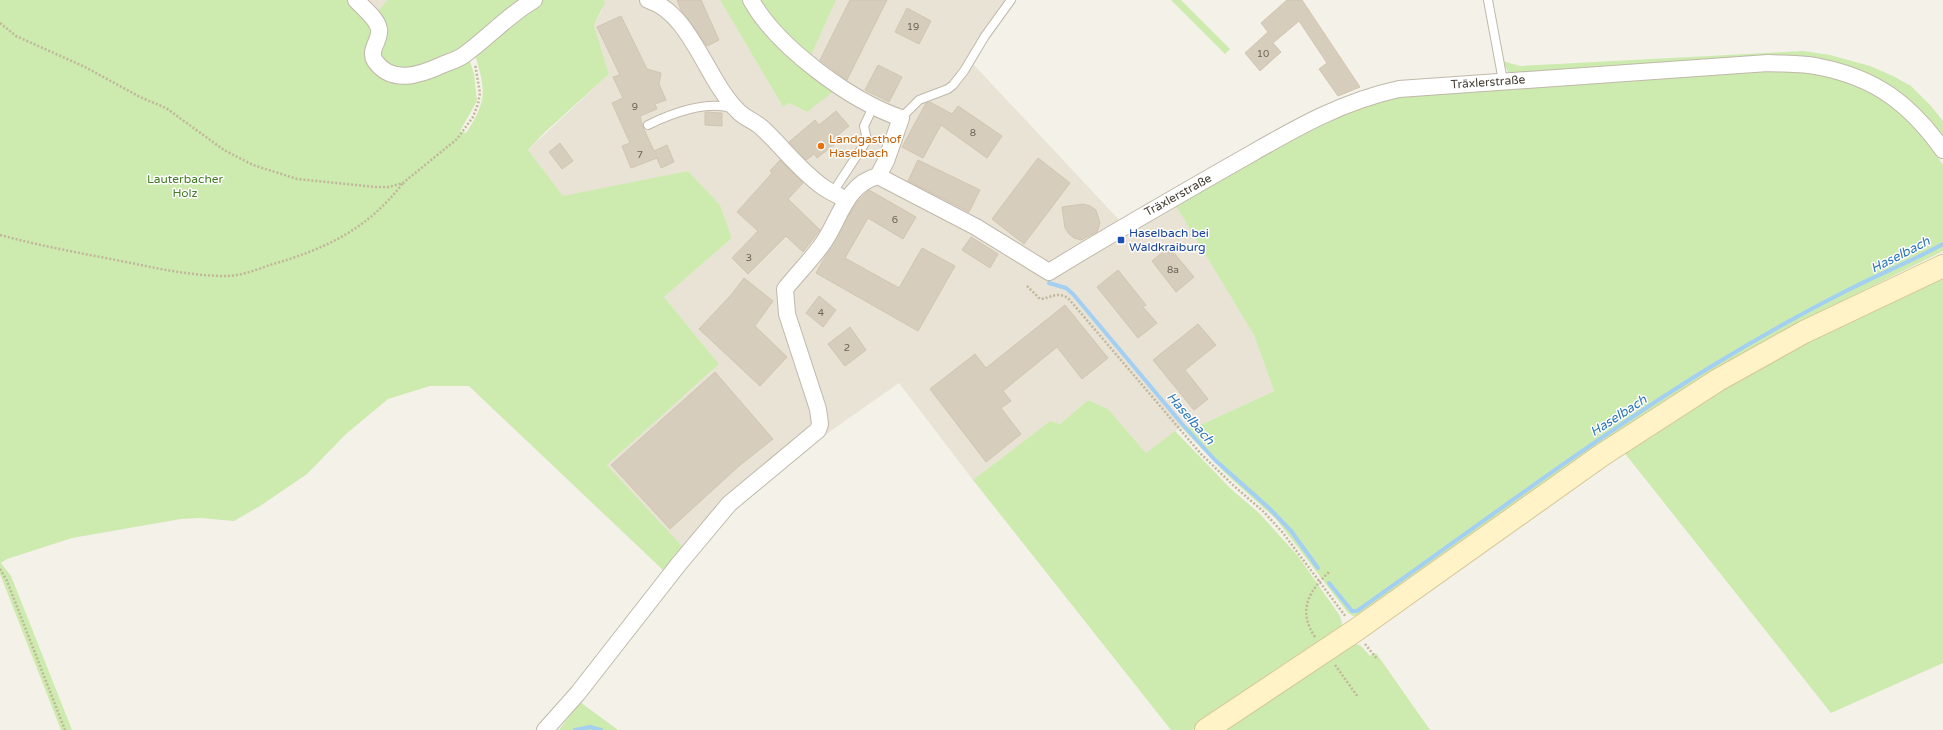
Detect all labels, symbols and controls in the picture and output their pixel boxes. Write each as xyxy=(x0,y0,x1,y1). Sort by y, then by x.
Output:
house number: 19 xyxy=(907,21,919,33)
house number: 10 xyxy=(1257,48,1269,60)
street label: Träxlerstraße xyxy=(1450,72,1526,92)
house number: 9 xyxy=(632,101,638,113)
house number: 8 xyxy=(970,127,976,139)
place label: Landgasthof Haselbach xyxy=(829,132,902,160)
marker: Landgasthof Haselbach xyxy=(816,141,826,151)
house number: 7 xyxy=(637,149,643,161)
street label: Träxlerstraße xyxy=(1142,171,1214,219)
park label: Lauterbacher Holz xyxy=(147,172,224,200)
house number: 6 xyxy=(892,214,898,226)
place label: Haselbach bei Waldkraiburg xyxy=(1129,226,1209,254)
water label: Haselbach xyxy=(1868,233,1934,277)
marker: Haselbach bei Waldkraiburg xyxy=(1116,235,1126,245)
house number: 3 xyxy=(746,252,752,264)
house number: 8a xyxy=(1167,264,1179,276)
house number: 4 xyxy=(818,307,824,319)
house number: 2 xyxy=(844,342,850,354)
water label: Haselbach xyxy=(1163,389,1218,449)
water label: Haselbach xyxy=(1587,391,1651,440)

